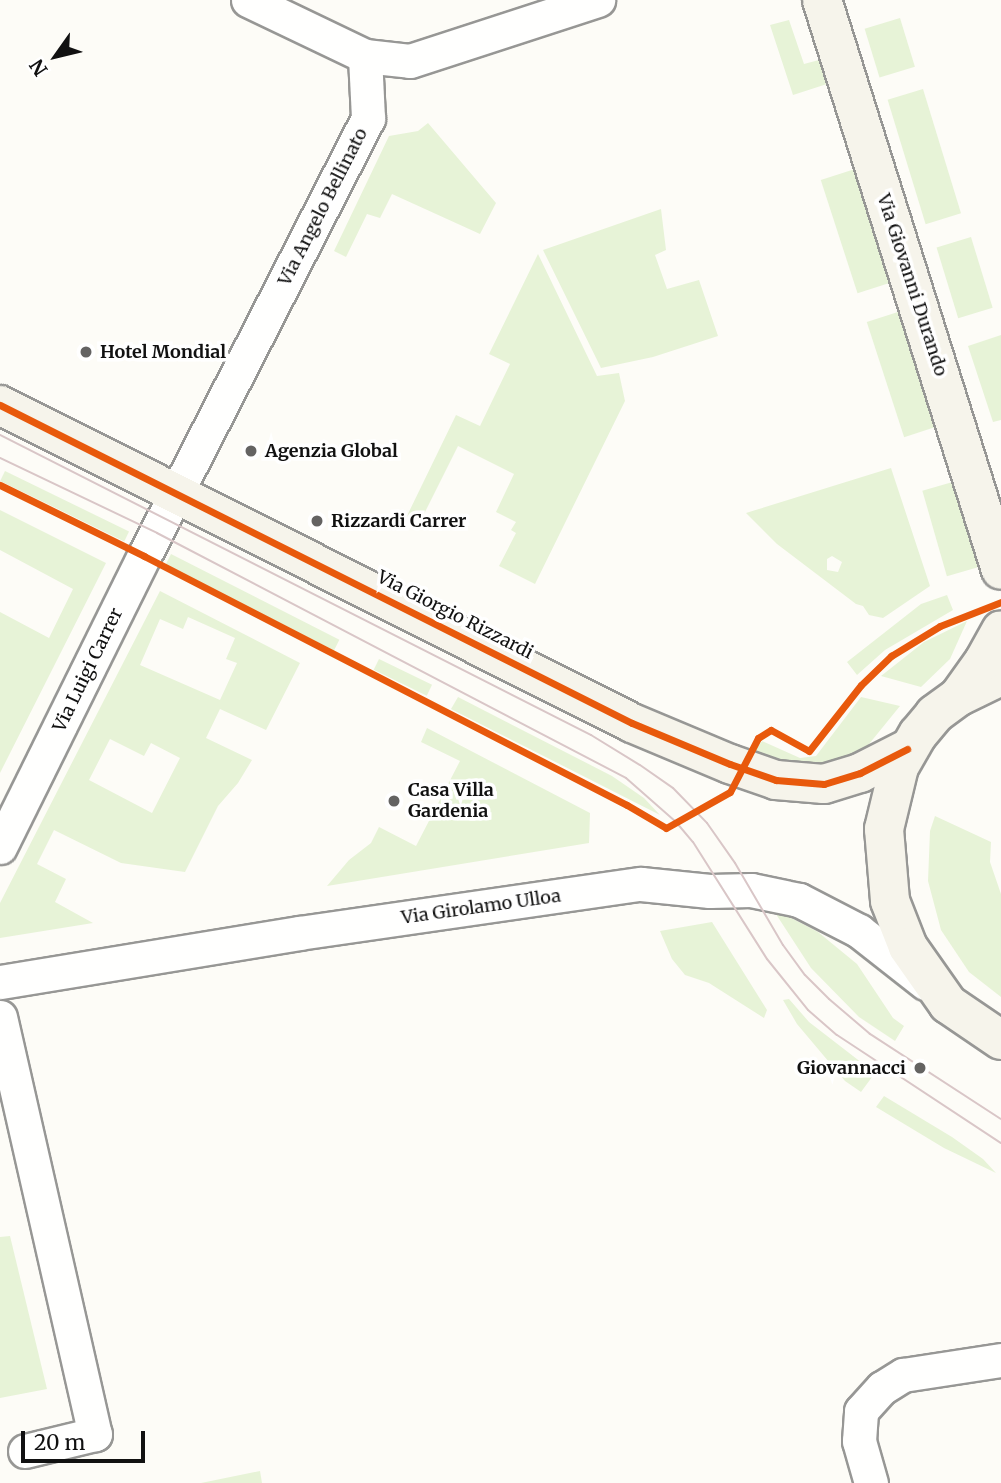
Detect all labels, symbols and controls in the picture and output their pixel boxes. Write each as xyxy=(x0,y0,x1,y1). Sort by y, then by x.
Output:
north arrow xyxy=(21,21,91,91)
text: N xyxy=(24,55,53,81)
street label: Via Angelo Bellinato xyxy=(274,125,372,289)
street label: Via Giovanni Durando xyxy=(872,191,952,379)
place label: Hotel Mondial xyxy=(100,341,226,363)
marker: Hotel Mondial xyxy=(78,344,94,360)
place label: Agenzia Global xyxy=(265,440,398,462)
marker: Agenzia Global xyxy=(243,443,259,459)
place label: Rizzardi Carrer xyxy=(331,510,466,532)
marker: Rizzardi Carrer xyxy=(309,513,325,529)
street label: Via Giorgio Rizzardi xyxy=(373,566,537,664)
street label: Via Luigi Carrer xyxy=(49,604,127,736)
place label: Casa Villa Gardenia xyxy=(408,780,494,822)
marker: Casa Villa Gardenia xyxy=(386,793,402,809)
street label: Via Girolamo Ulloa xyxy=(400,885,562,929)
place label: Giovannacci xyxy=(797,1057,906,1079)
marker: Giovannacci xyxy=(912,1060,928,1076)
scale bar xyxy=(24,1416,149,1460)
text: 20 m xyxy=(34,1429,85,1456)

